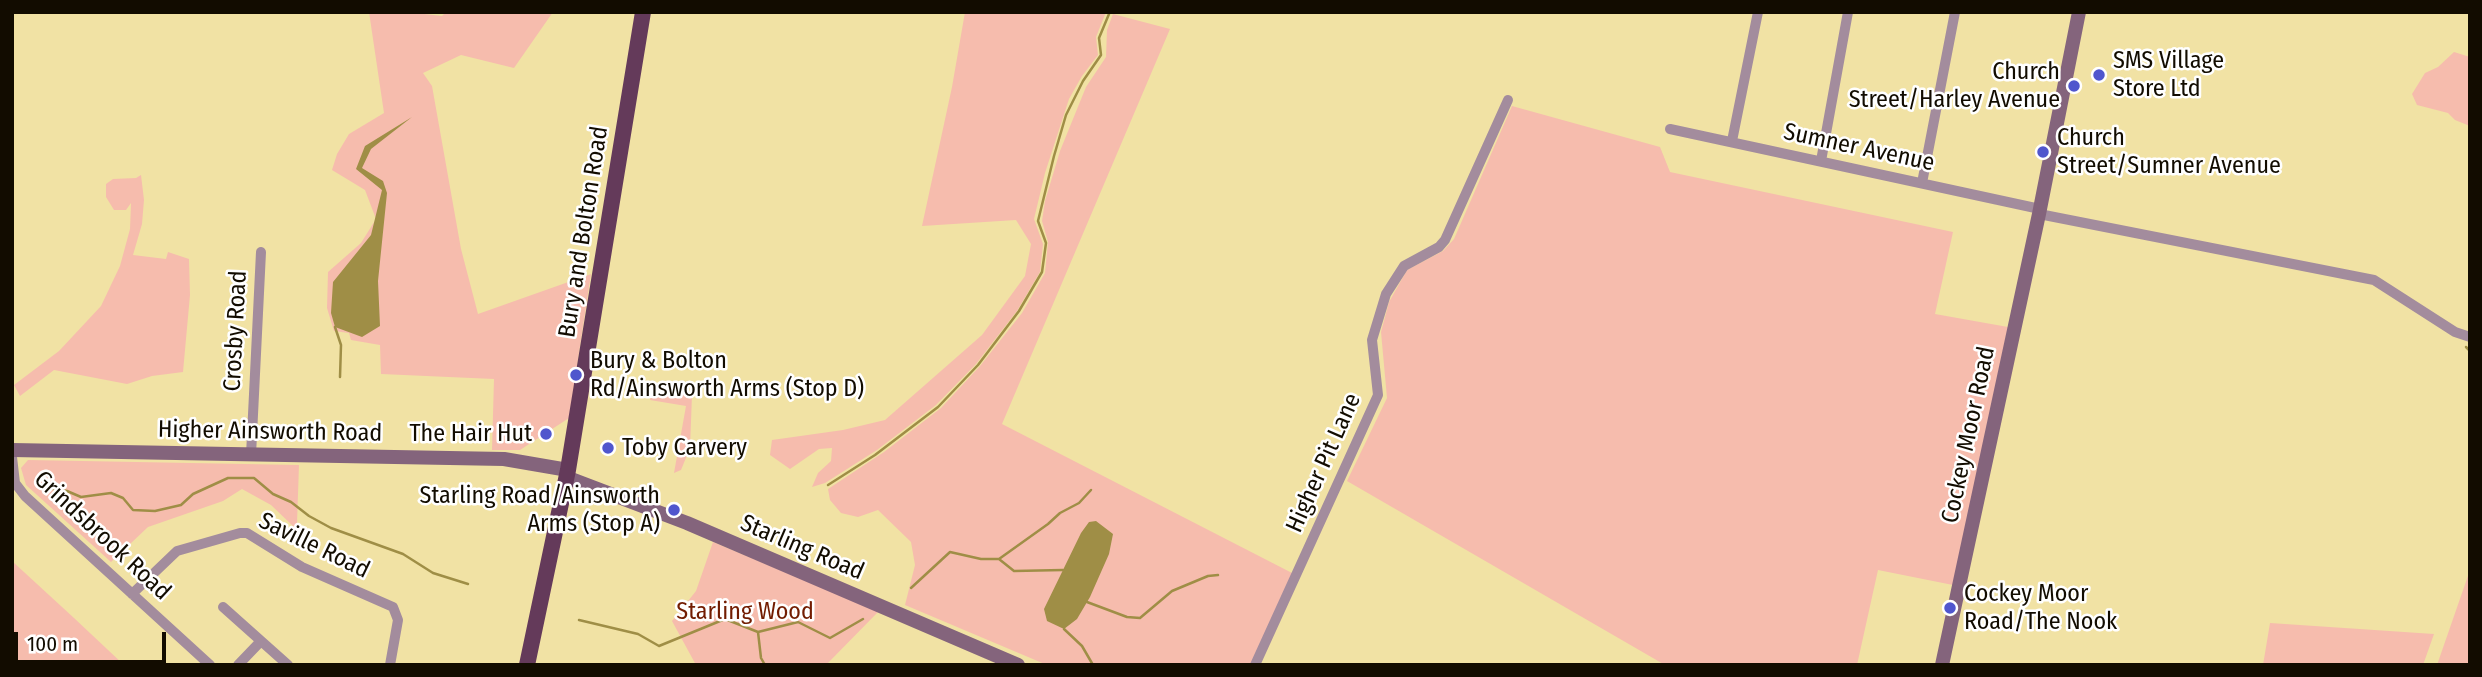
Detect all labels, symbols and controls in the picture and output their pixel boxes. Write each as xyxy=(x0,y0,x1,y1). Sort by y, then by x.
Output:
place label: SMS Village Store Ltd xyxy=(2113,47,2224,103)
place label: Church Street/Harley Avenue xyxy=(1849,58,2060,114)
marker: SMS Village Store Ltd xyxy=(2091,67,2107,83)
marker: Church Street/Harley Avenue xyxy=(2066,78,2082,94)
street label: Sumner Avenue xyxy=(1781,118,1937,178)
street label: Bury and Bolton Road xyxy=(553,124,615,340)
place label: Church Street/Sumner Avenue xyxy=(2057,124,2281,180)
marker: Church Street/Sumner Avenue xyxy=(2035,144,2051,160)
street label: Crosby Road xyxy=(218,270,254,392)
street label: Cockey Moor Road xyxy=(1936,344,2002,526)
place label: Bury & Bolton Rd/Ainsworth Arms (Stop D) xyxy=(590,347,864,403)
marker: Bury & Bolton Rd/Ainsworth Arms (Stop D) xyxy=(568,367,584,383)
street label: Higher Pit Lane xyxy=(1281,389,1367,537)
street label: Higher Ainsworth Road xyxy=(158,416,382,448)
place label: The Hair Hut xyxy=(409,420,532,448)
marker: The Hair Hut xyxy=(538,426,554,442)
place label: Toby Carvery xyxy=(622,434,747,462)
marker: Toby Carvery xyxy=(600,440,616,456)
street label: Grindsbrook Road xyxy=(28,465,176,607)
place label: Starling Road/Ainsworth Arms (Stop A) xyxy=(419,482,660,538)
marker: Starling Road/Ainsworth Arms (Stop A) xyxy=(666,502,682,518)
street label: Saville Road xyxy=(254,507,374,585)
street label: Starling Road xyxy=(736,509,868,587)
place label: Cockey Moor Road/The Nook xyxy=(1964,580,2117,636)
park label: Starling Wood xyxy=(676,598,814,626)
marker: Cockey Moor Road/The Nook xyxy=(1942,600,1958,616)
scale bar xyxy=(18,618,170,662)
text: 100 m xyxy=(27,631,78,657)

